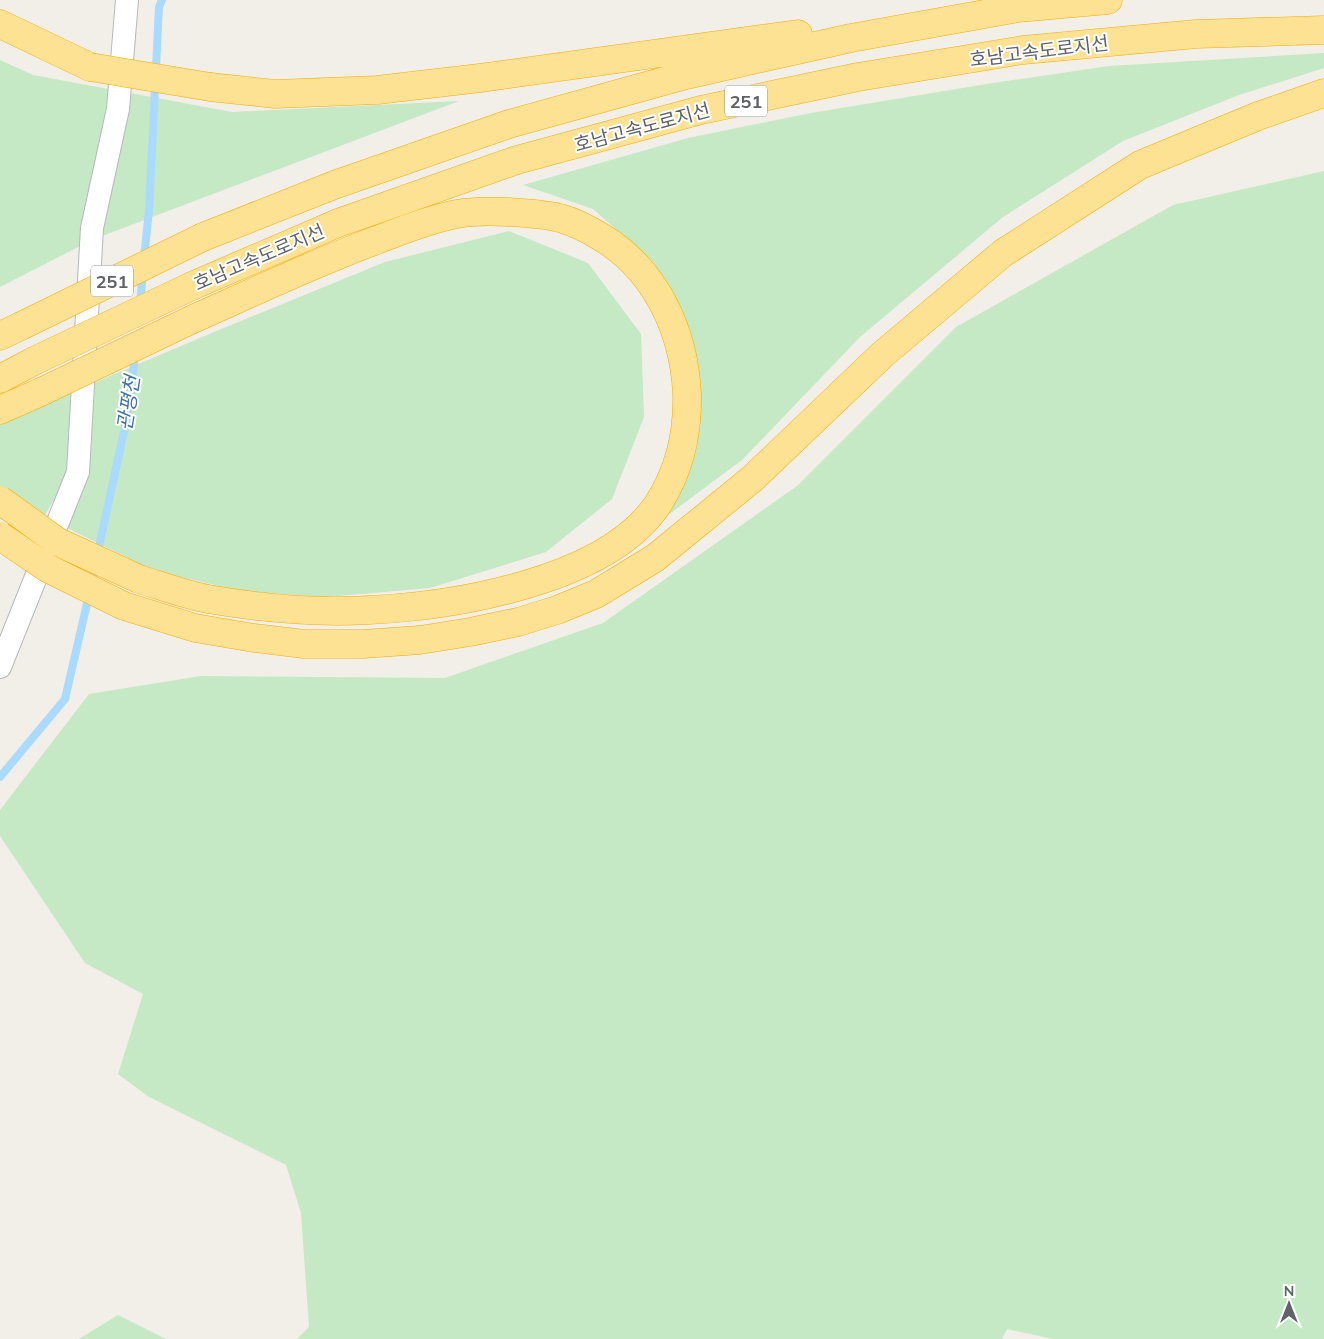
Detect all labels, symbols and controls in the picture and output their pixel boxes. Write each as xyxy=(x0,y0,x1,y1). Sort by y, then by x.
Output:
street label: 호남고속도로지선 xyxy=(968,31,1110,71)
road number: 251 xyxy=(725,85,767,116)
street label: 호남고속도로지선 xyxy=(571,97,713,157)
street label: 호남고속도로지선 xyxy=(190,219,328,295)
road number: 251 xyxy=(91,266,133,296)
water label: 관평천 xyxy=(111,371,145,432)
north arrow xyxy=(1264,1279,1314,1329)
text: N xyxy=(1284,1282,1294,1300)

